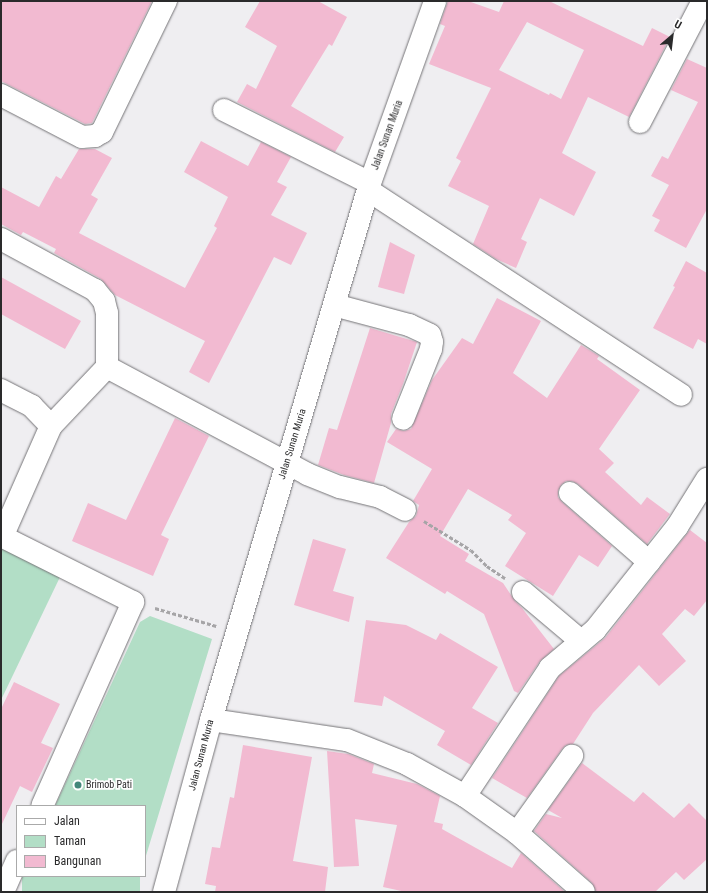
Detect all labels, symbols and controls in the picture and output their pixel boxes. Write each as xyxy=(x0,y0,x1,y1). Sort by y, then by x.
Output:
north arrow xyxy=(652,16,692,56)
text: U xyxy=(672,18,684,32)
street label: Jalan Sunan Muria xyxy=(369,99,405,171)
street label: Jalan Sunan Muria xyxy=(276,407,308,481)
street label: Jalan Sunan Muria xyxy=(186,718,216,792)
place label: Brimob Pati xyxy=(86,779,132,791)
marker: Brimob Pati xyxy=(73,780,83,790)
legend xyxy=(16,805,146,877)
text: Jalan xyxy=(54,814,80,828)
text: Taman xyxy=(54,834,86,848)
text: Bangunan xyxy=(54,854,101,868)

